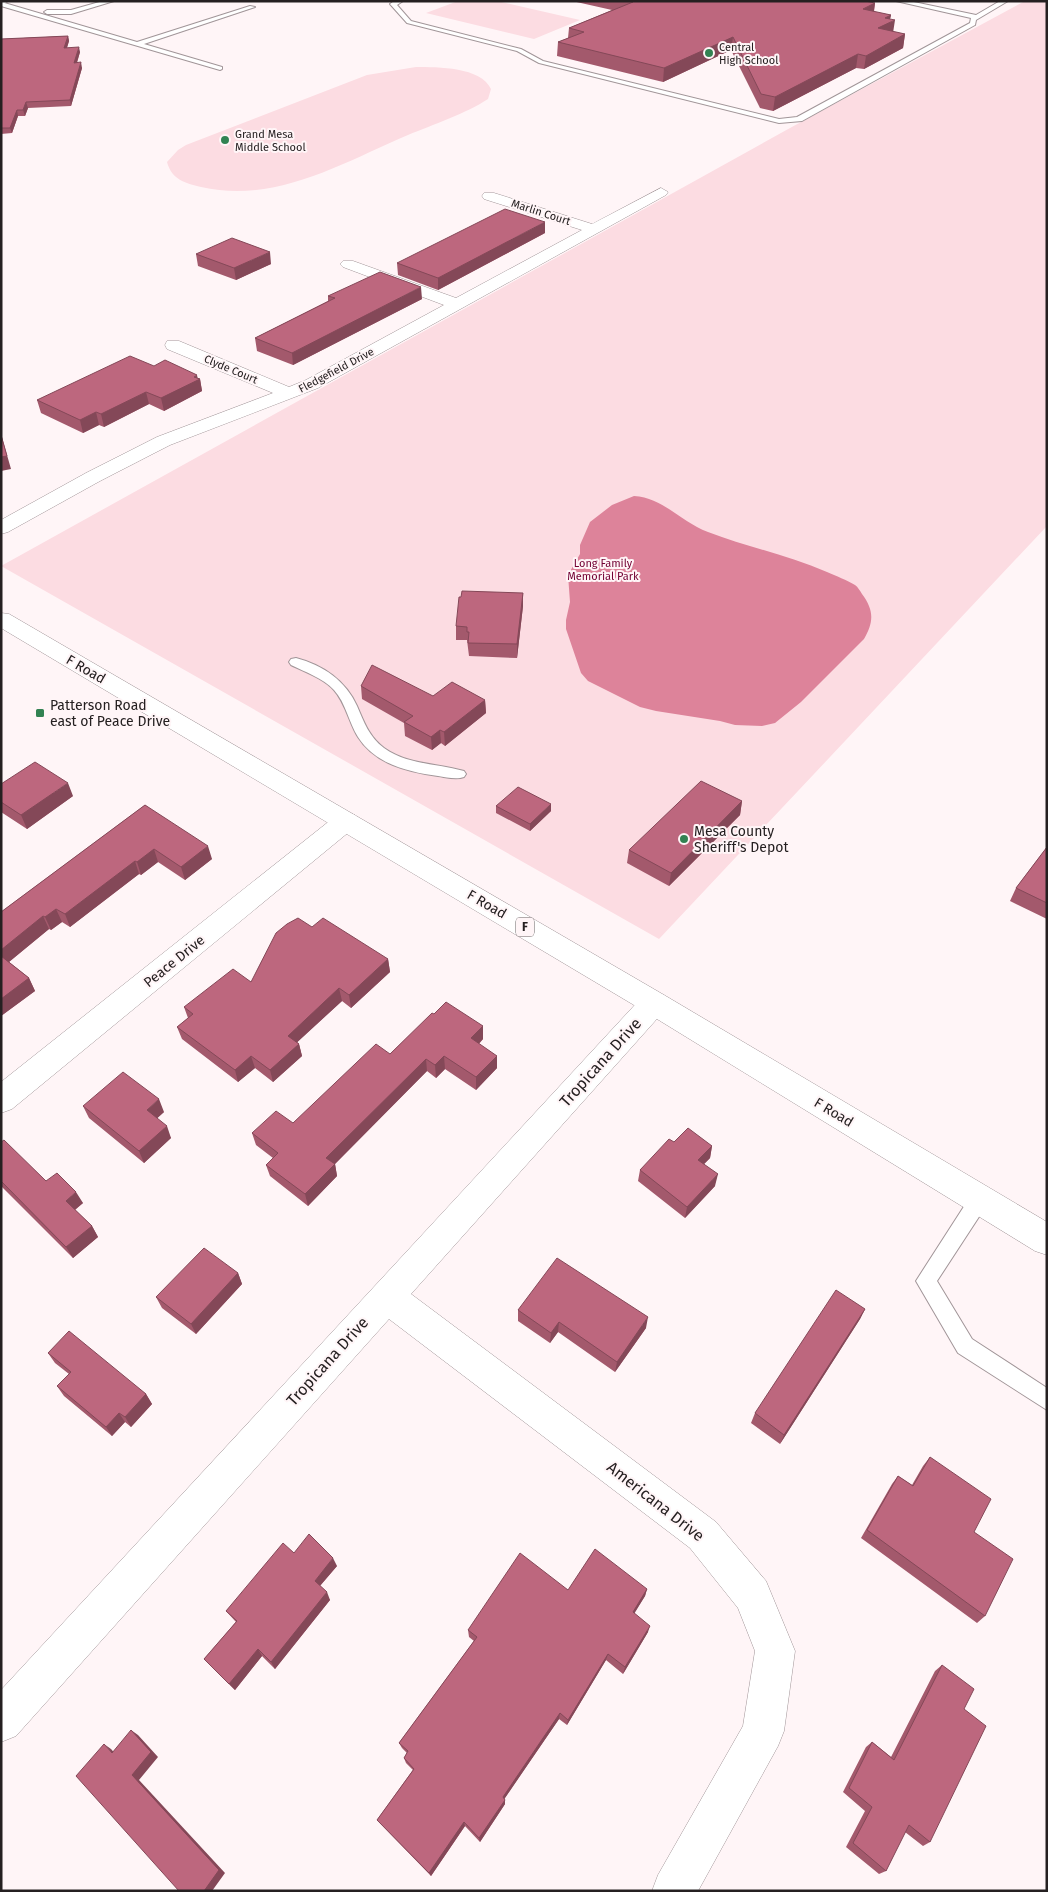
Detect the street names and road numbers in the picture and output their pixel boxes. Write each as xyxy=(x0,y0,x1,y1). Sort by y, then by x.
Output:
street label: Marlin Court xyxy=(510,197,572,228)
street label: Fledgefield Drive xyxy=(296,345,376,396)
street label: Clyde Court xyxy=(202,352,260,387)
street label: F Road xyxy=(63,651,109,688)
street label: F Road xyxy=(464,886,510,923)
road number: F xyxy=(516,918,534,936)
street label: Peace Drive xyxy=(140,932,208,991)
street label: Tropicana Drive xyxy=(556,1014,645,1111)
street label: F Road xyxy=(811,1094,856,1131)
street label: Tropicana Drive xyxy=(283,1313,372,1410)
street label: Americana Drive xyxy=(603,1457,708,1545)

